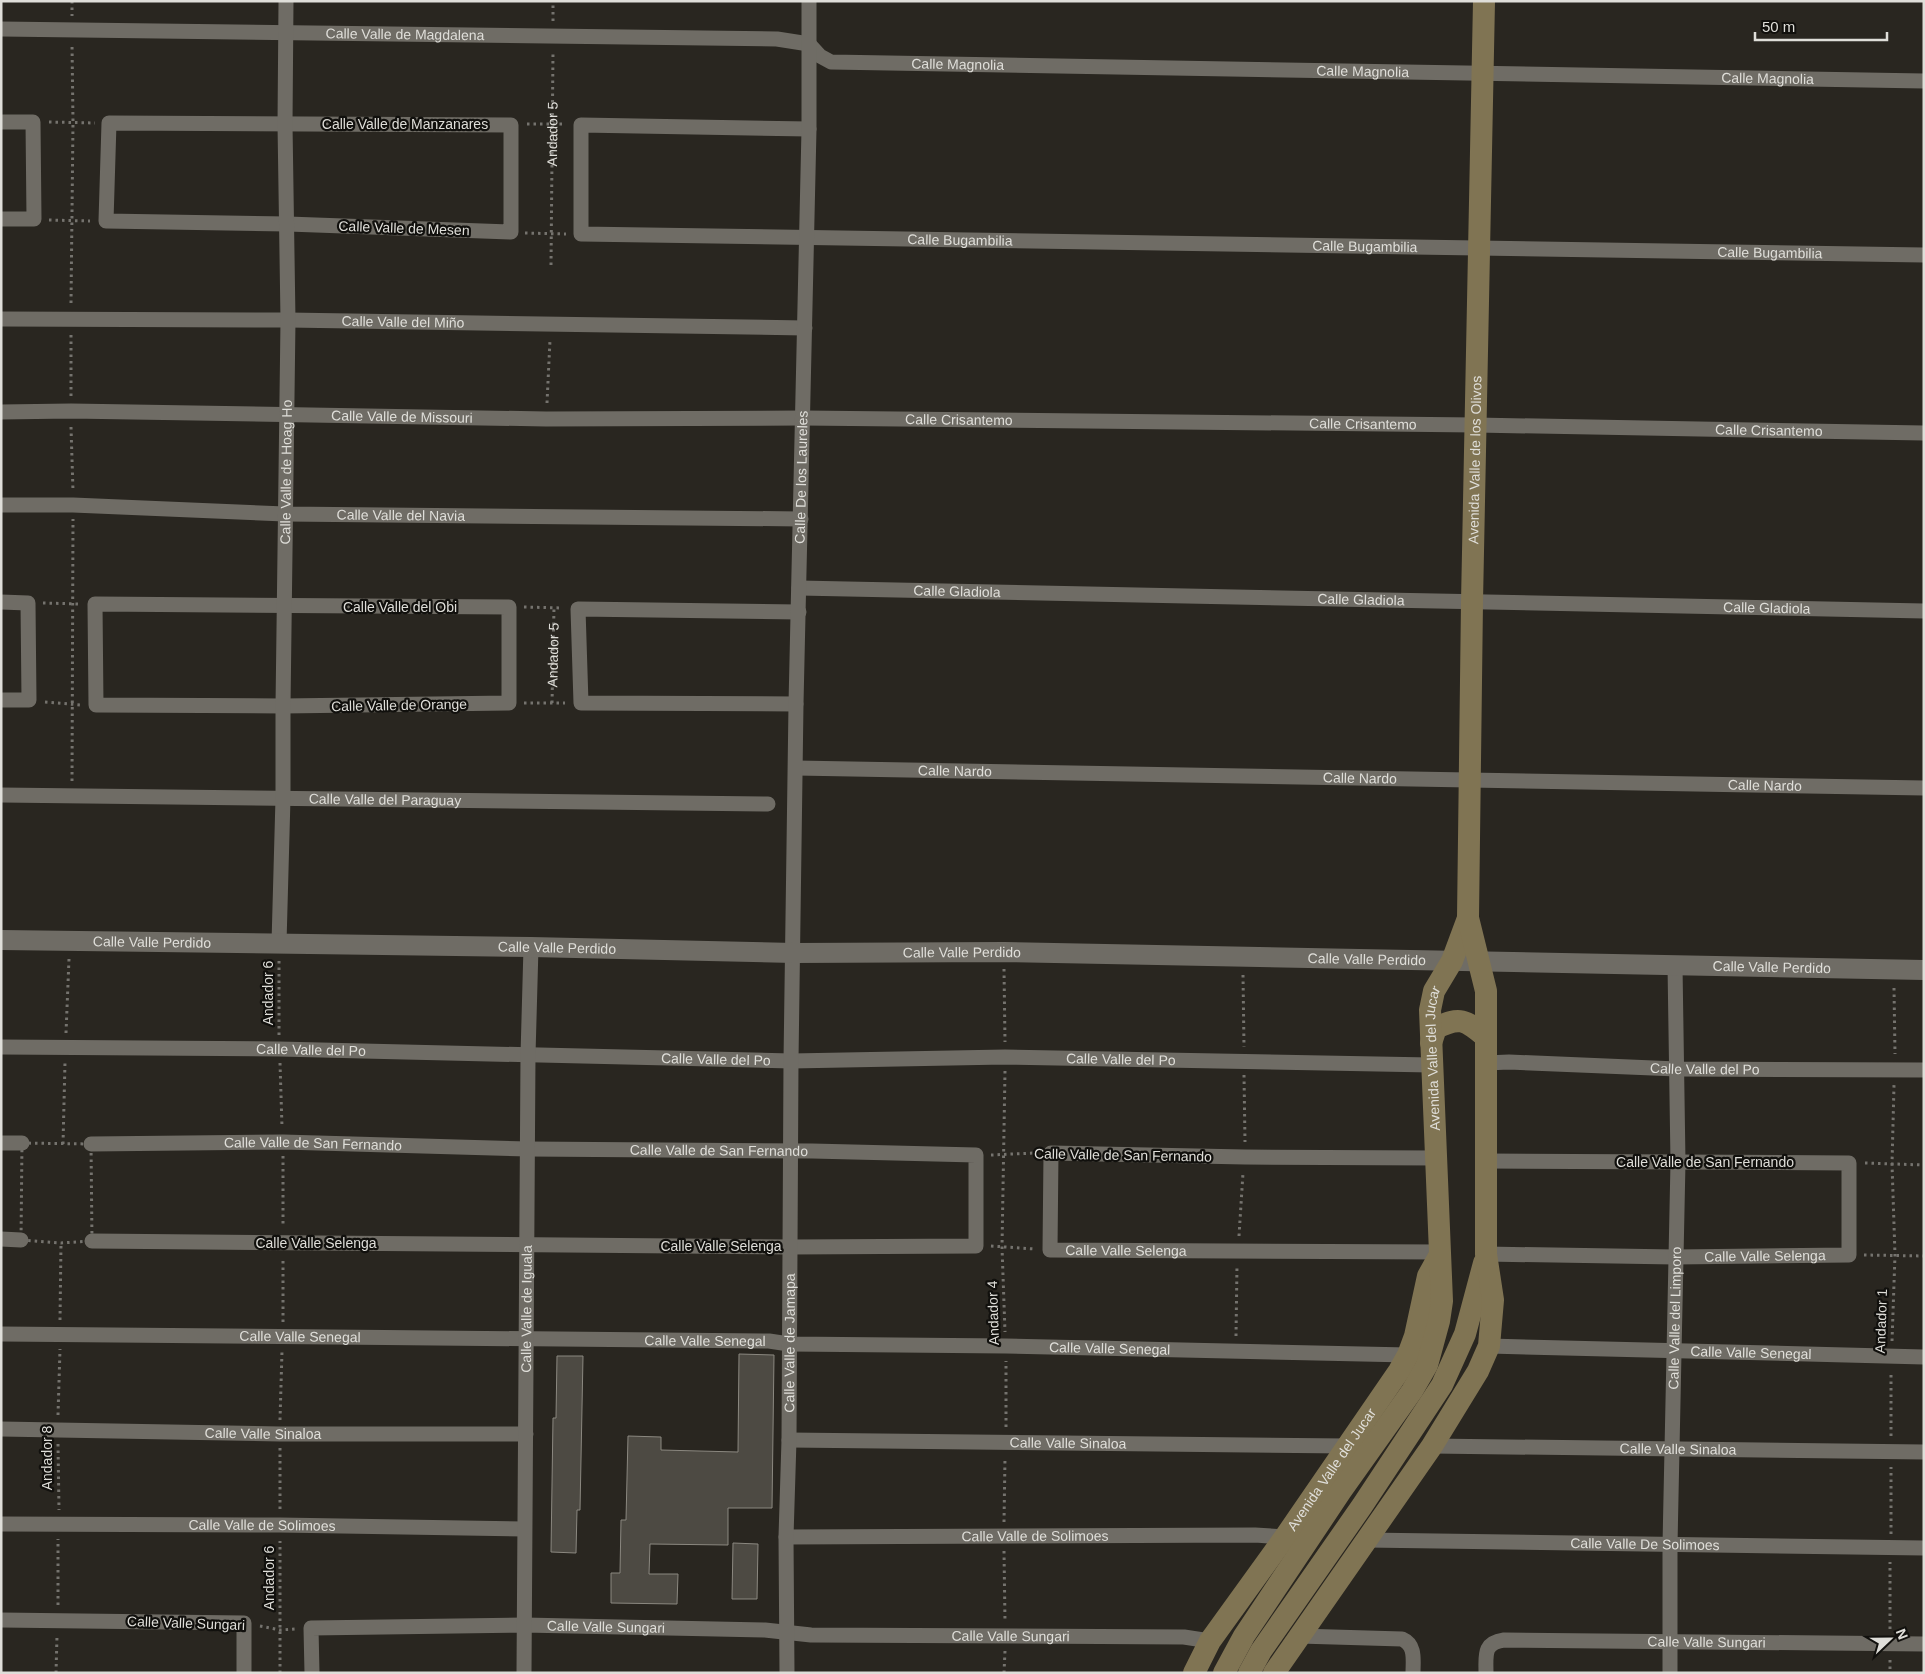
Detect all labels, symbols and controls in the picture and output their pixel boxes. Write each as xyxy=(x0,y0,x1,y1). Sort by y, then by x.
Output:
scale bar xyxy=(1755,10,1888,42)
text: 50 m xyxy=(1762,18,1795,35)
street label: Calle Valle de Magdalena xyxy=(325,25,485,43)
street label: Calle Magnolia xyxy=(911,55,1004,73)
street label: Calle Magnolia xyxy=(1316,62,1409,80)
street label: Calle Magnolia xyxy=(1721,69,1814,87)
street label: Andador 5 xyxy=(544,101,561,166)
street label: Calle Valle de Manzanares xyxy=(322,116,488,132)
street label: Calle Valle de Mesen xyxy=(338,218,470,238)
street label: Calle Bugambilia xyxy=(907,231,1013,249)
street label: Calle Bugambilia xyxy=(1312,237,1418,255)
street label: Calle Bugambilia xyxy=(1717,244,1823,261)
street label: Calle Valle del Miño xyxy=(341,313,465,331)
street label: Avenida Valle de los Olivos xyxy=(1465,375,1485,544)
street label: Calle Valle de Hoag Ho xyxy=(277,399,295,545)
street label: Calle Valle de Missouri xyxy=(331,407,473,426)
street label: Calle De los Laureles xyxy=(792,410,811,544)
street label: Calle Crisantemo xyxy=(905,411,1013,428)
street label: Calle Crisantemo xyxy=(1309,415,1417,432)
street label: Calle Crisantemo xyxy=(1715,421,1823,439)
street label: Calle Valle del Navia xyxy=(337,507,465,524)
street label: Calle Gladiola xyxy=(913,582,1001,600)
street label: Calle Gladiola xyxy=(1317,591,1405,608)
street label: Calle Valle del Obi xyxy=(343,599,457,615)
street label: Calle Gladiola xyxy=(1723,599,1811,617)
street label: Andador 5 xyxy=(544,622,562,688)
street label: Calle Valle de Orange xyxy=(331,696,467,714)
street label: Calle Nardo xyxy=(918,762,992,779)
street label: Calle Nardo xyxy=(1323,769,1397,787)
street label: Calle Nardo xyxy=(1728,777,1802,794)
street label: Calle Valle del Paraguay xyxy=(309,791,461,808)
street label: Calle Valle Perdido xyxy=(93,933,211,951)
street label: Calle Valle Perdido xyxy=(498,939,616,957)
street label: Calle Valle Perdido xyxy=(903,944,1021,960)
street label: Calle Valle Perdido xyxy=(1308,950,1426,968)
street label: Calle Valle Perdido xyxy=(1712,958,1831,976)
street label: Andador 6 xyxy=(260,960,276,1025)
street label: Avenida Valle del Jucar xyxy=(1422,982,1444,1131)
street label: Calle Valle del Po xyxy=(256,1041,366,1059)
street label: Calle Valle del Po xyxy=(661,1050,771,1069)
street label: Calle Valle del Po xyxy=(1066,1050,1176,1068)
street label: Calle Valle del Po xyxy=(1650,1060,1760,1077)
street label: Calle Valle de San Fernando xyxy=(224,1134,402,1153)
street label: Calle Valle de San Fernando xyxy=(630,1142,808,1159)
street label: Calle Valle de San Fernando xyxy=(1034,1145,1212,1165)
street label: Calle Valle de San Fernando xyxy=(1616,1154,1794,1170)
street label: Calle Valle Selenga xyxy=(255,1235,377,1251)
street label: Calle Valle Selenga xyxy=(660,1238,782,1254)
street label: Calle Valle Selenga xyxy=(1065,1242,1187,1259)
street label: Calle Valle de Iguala xyxy=(518,1245,535,1373)
street label: Calle Valle del Limporo xyxy=(1665,1246,1684,1390)
street label: Calle Valle Selenga xyxy=(1704,1247,1826,1265)
street label: Calle Valle de Jamapa xyxy=(781,1273,798,1413)
street label: Andador 4 xyxy=(984,1280,1002,1346)
street label: Andador 1 xyxy=(1872,1288,1890,1354)
street label: Calle Valle Senegal xyxy=(239,1328,361,1345)
street label: Calle Valle Senegal xyxy=(644,1332,766,1349)
street label: Calle Valle Senegal xyxy=(1049,1339,1171,1358)
street label: Calle Valle Senegal xyxy=(1690,1343,1812,1362)
street label: Avenida Valle del Jucar xyxy=(1284,1405,1379,1534)
street label: Andador 8 xyxy=(39,1425,55,1490)
street label: Calle Valle Sinaloa xyxy=(204,1425,322,1442)
street label: Calle Valle Sinaloa xyxy=(1010,1434,1127,1452)
street label: Calle Valle Sinaloa xyxy=(1620,1440,1737,1458)
street label: Calle Valle de Solimoes xyxy=(188,1517,336,1534)
street label: Calle Valle de Solimoes xyxy=(961,1528,1109,1544)
street label: Calle Valle De Solimoes xyxy=(1570,1535,1720,1553)
street label: Andador 6 xyxy=(261,1545,277,1610)
street label: Calle Valle Sungari xyxy=(127,1613,245,1633)
north arrow xyxy=(1865,1614,1915,1664)
street label: Calle Valle Sungari xyxy=(547,1617,665,1636)
text: N xyxy=(1893,1626,1911,1642)
street label: Calle Valle Sungari xyxy=(951,1628,1070,1644)
street label: Calle Valle Sungari xyxy=(1647,1633,1766,1650)

